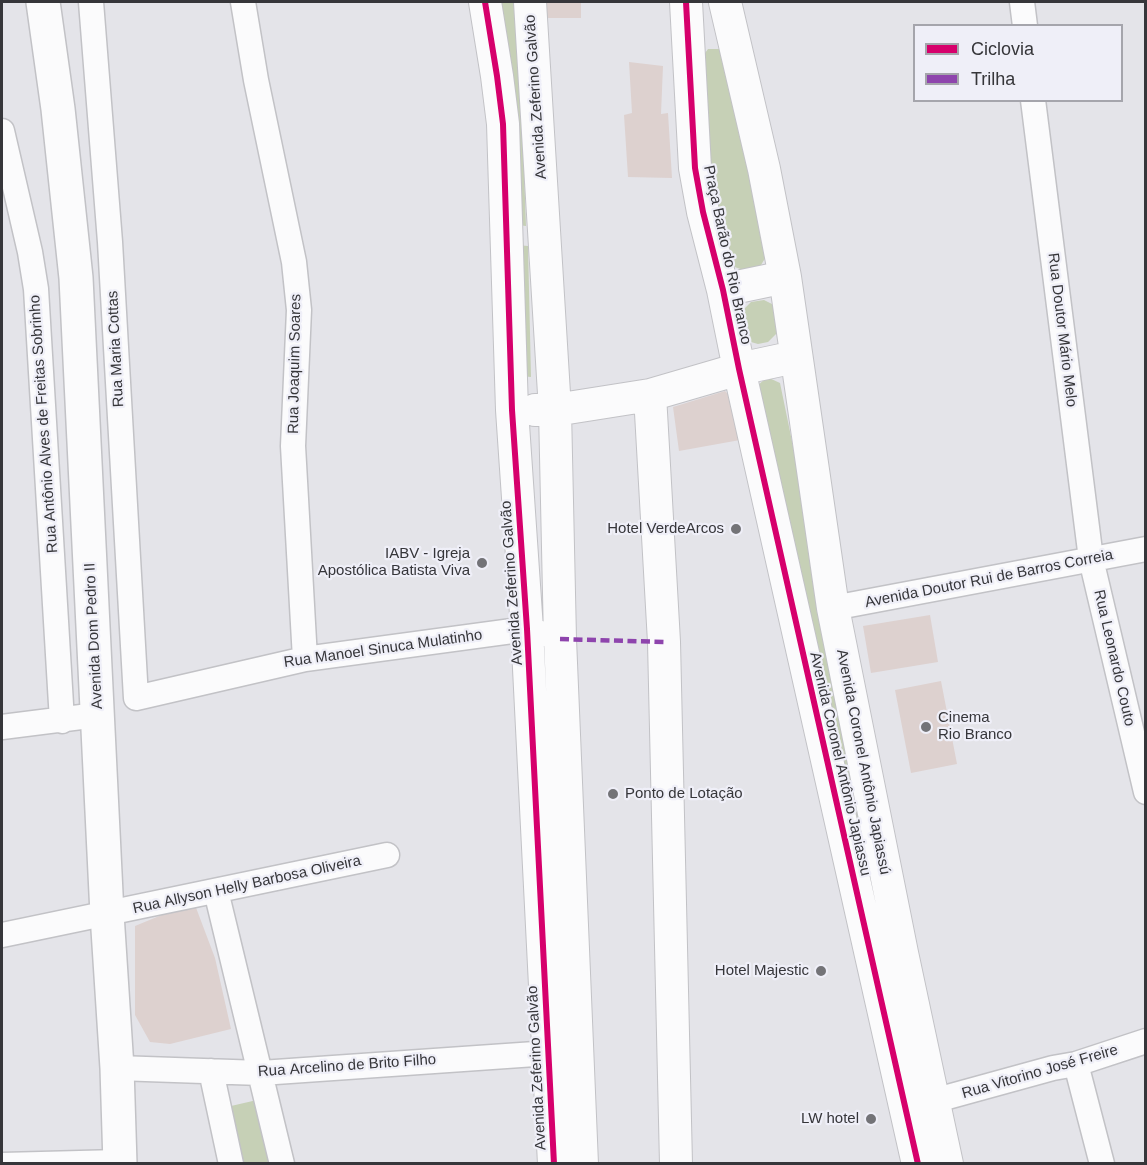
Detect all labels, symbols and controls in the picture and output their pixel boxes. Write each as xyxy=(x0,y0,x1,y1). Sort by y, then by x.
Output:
street label: Avenida Zeferino Galvão xyxy=(521,14,551,180)
legend xyxy=(913,24,1123,102)
text: Ciclovia xyxy=(971,39,1034,59)
text: Trilha xyxy=(971,69,1015,89)
street label: Praça Barão do Rio Branco xyxy=(699,164,755,346)
street label: Rua Doutor Mário Melo xyxy=(1044,252,1080,408)
street label: Rua Maria Cottas xyxy=(104,290,128,408)
street label: Rua Antônio Alves de Freitas Sobrinho xyxy=(26,294,62,554)
street label: Rua Joaquim Soares xyxy=(285,294,305,434)
street label: Avenida Zeferino Galvão xyxy=(497,500,527,666)
place label: Hotel VerdeArcos xyxy=(607,520,724,538)
marker: Hotel VerdeArcos xyxy=(729,522,743,536)
place label: IABV - Igreja Apostólica Batista Viva xyxy=(318,545,470,580)
street label: Avenida Doutor Rui de Barros Correia xyxy=(863,546,1115,612)
marker: IABV - Igreja Apostólica Batista Viva xyxy=(475,556,489,570)
street label: Avenida Dom Pedro II xyxy=(81,562,107,710)
street label: Rua Leonardo Couto xyxy=(1090,588,1138,728)
street label: Rua Manoel Sinuca Mulatinho xyxy=(283,626,483,672)
street label: Avenida Coronel Antônio Japiassú xyxy=(832,648,894,876)
street label: Avenida Coronel Antônio Japiassu xyxy=(805,650,875,878)
place label: Cinema Rio Branco xyxy=(938,709,1012,744)
marker: Cinema Rio Branco xyxy=(919,720,933,734)
place label: Ponto de Lotação xyxy=(625,785,743,803)
marker: Ponto de Lotação xyxy=(606,787,620,801)
street label: Rua Allyson Helly Barbosa Oliveira xyxy=(131,852,363,918)
place label: Hotel Majestic xyxy=(715,962,809,980)
marker: Hotel Majestic xyxy=(814,964,828,978)
street label: Avenida Zeferino Galvão xyxy=(524,985,550,1151)
street label: Rua Vitorino José Freire xyxy=(960,1041,1120,1103)
street label: Rua Arcelino de Brito Filho xyxy=(257,1051,437,1081)
place label: LW hotel xyxy=(801,1110,859,1128)
marker: LW hotel xyxy=(864,1112,878,1126)

